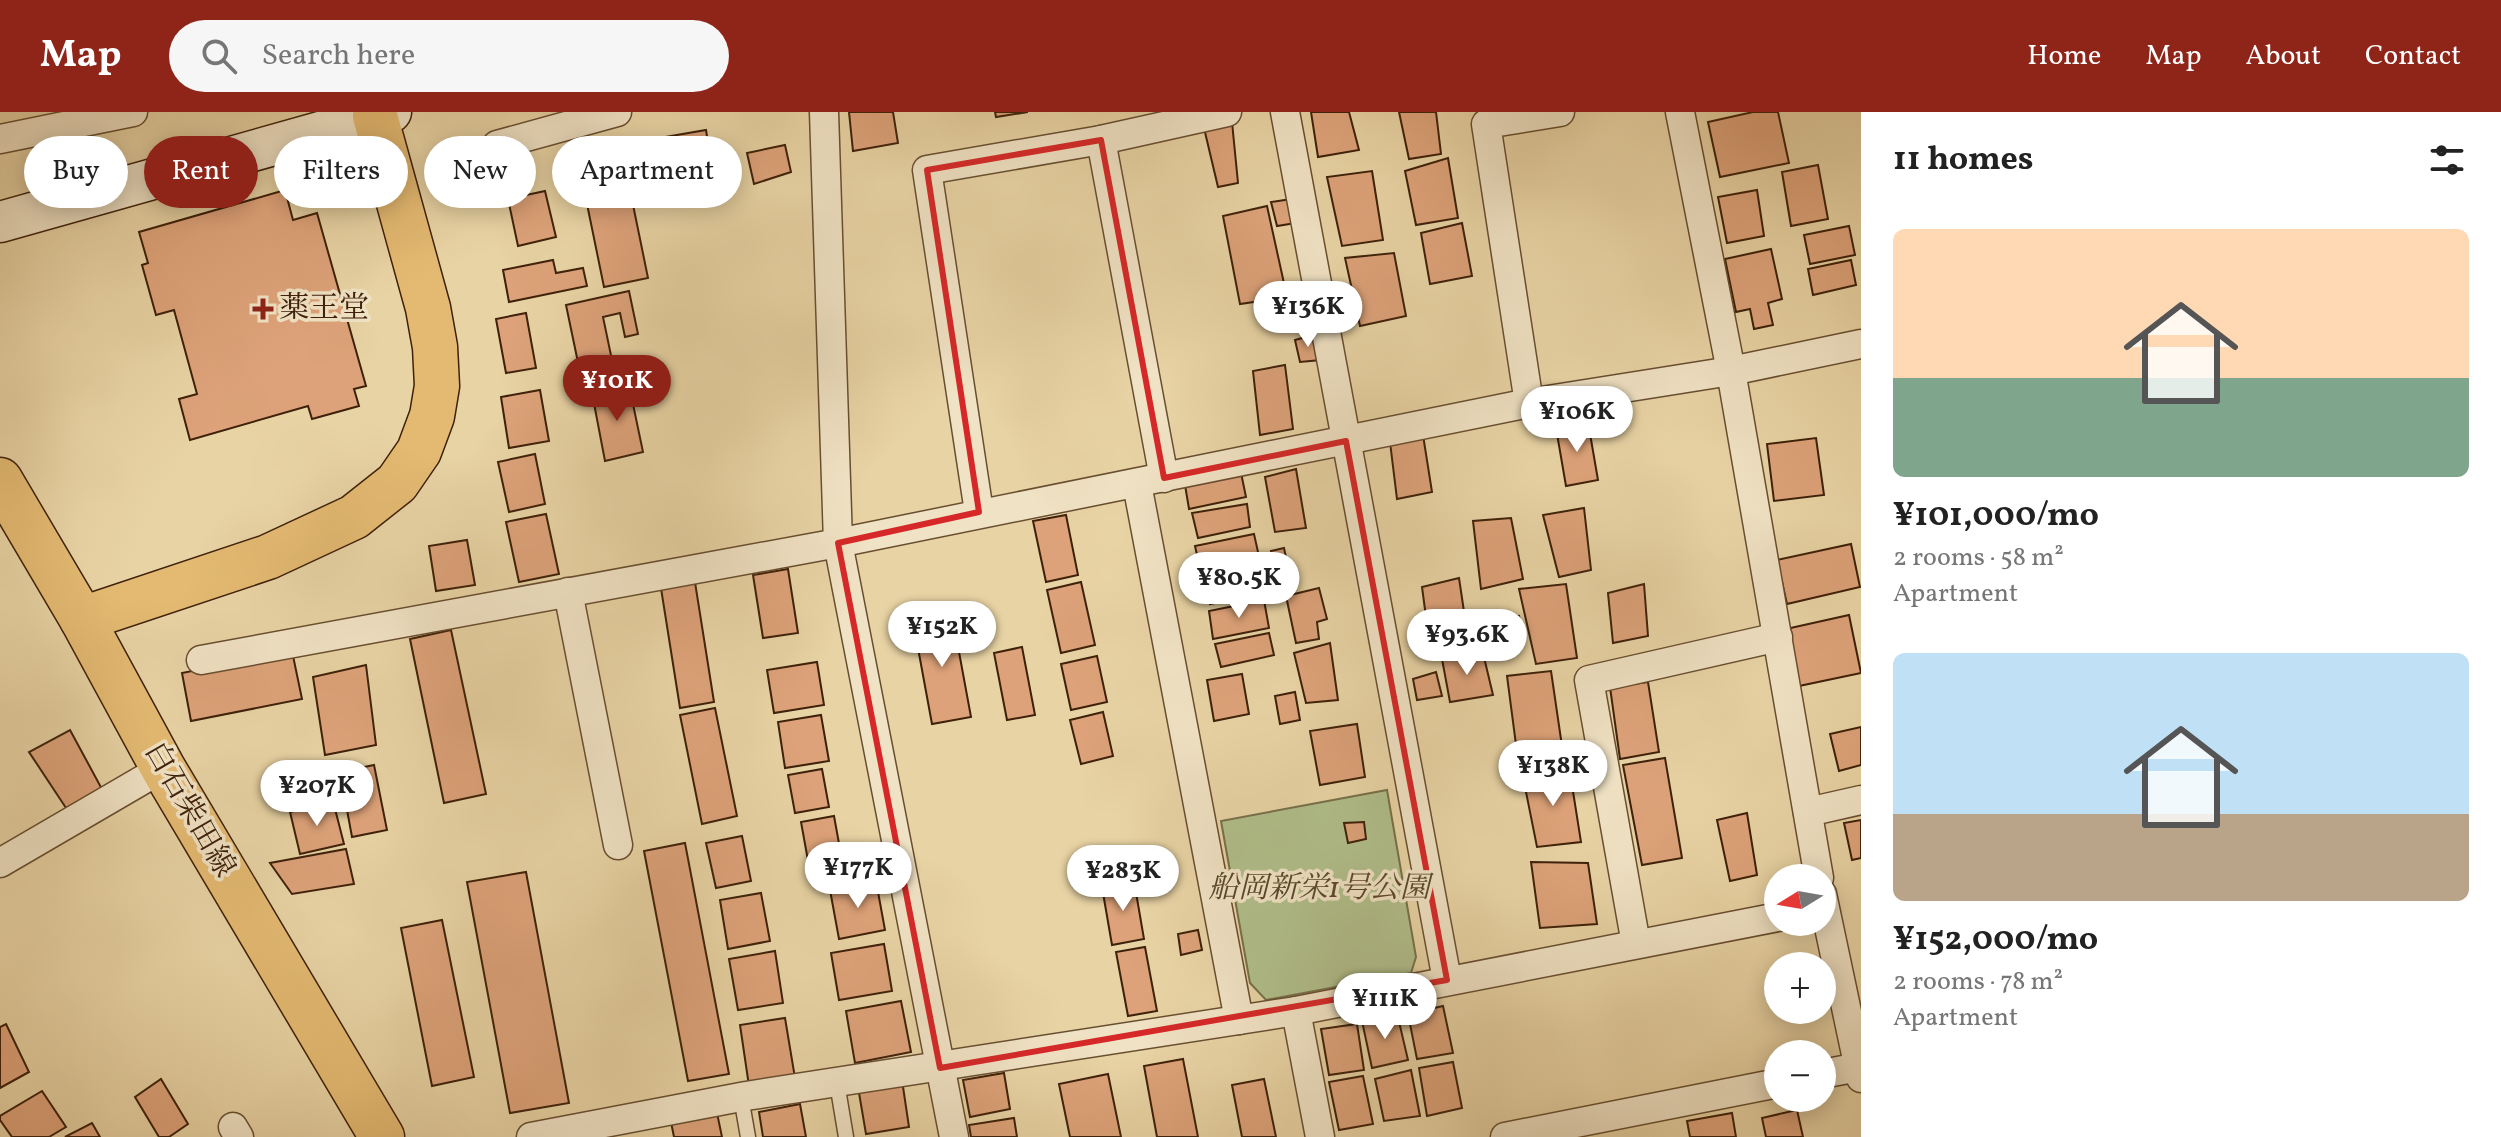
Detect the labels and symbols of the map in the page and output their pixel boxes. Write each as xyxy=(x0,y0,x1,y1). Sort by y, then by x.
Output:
pin: ¥136K xyxy=(1252,281,1364,349)
place label: 薬王堂 xyxy=(279,288,369,330)
marker: 薬王堂 xyxy=(254,300,272,318)
pin: ¥101K xyxy=(561,355,673,423)
pin: ¥106K xyxy=(1521,386,1633,454)
pin: ¥80.5K xyxy=(1174,552,1304,620)
pin: ¥152K xyxy=(886,601,998,669)
pin: ¥93.6K xyxy=(1402,609,1532,677)
street label: 白石柴田線 xyxy=(133,735,245,885)
pin: ¥138K xyxy=(1497,740,1609,808)
pin: ¥207K xyxy=(261,760,373,828)
pin: ¥177K xyxy=(802,842,914,910)
pin: ¥283K xyxy=(1067,845,1179,913)
north arrow xyxy=(1764,864,1836,936)
park label: 船岡新栄1号公園 xyxy=(1208,868,1435,910)
pin: ¥111K xyxy=(1329,973,1441,1041)

